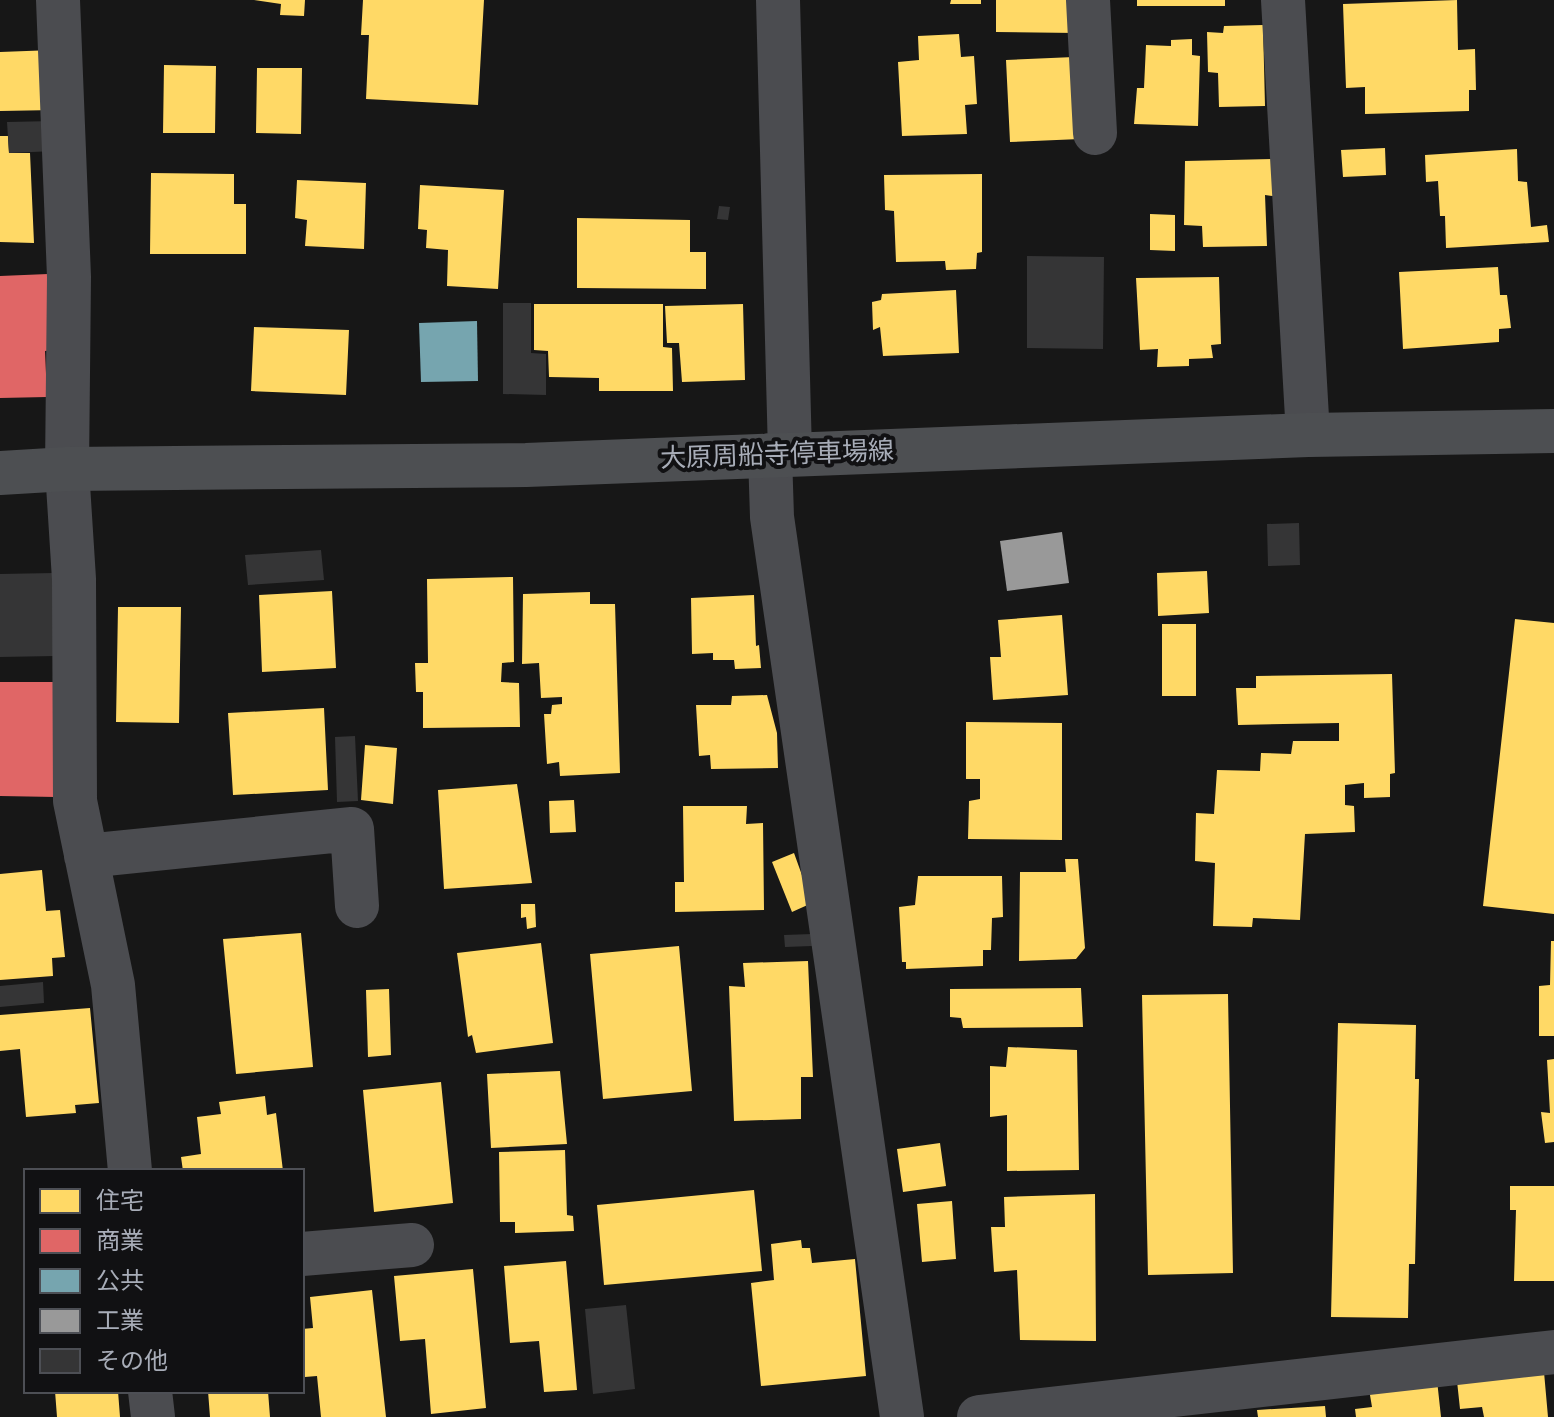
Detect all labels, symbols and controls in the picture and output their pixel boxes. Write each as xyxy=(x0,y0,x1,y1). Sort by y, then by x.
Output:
street label: 大原周船寺停車場線 xyxy=(660,435,894,474)
legend xyxy=(24,1169,304,1393)
text: 住宅 xyxy=(96,1187,144,1215)
text: 商業 xyxy=(96,1227,144,1255)
text: 公共 xyxy=(96,1267,144,1295)
text: 工業 xyxy=(96,1307,144,1335)
text: その他 xyxy=(96,1347,168,1375)

